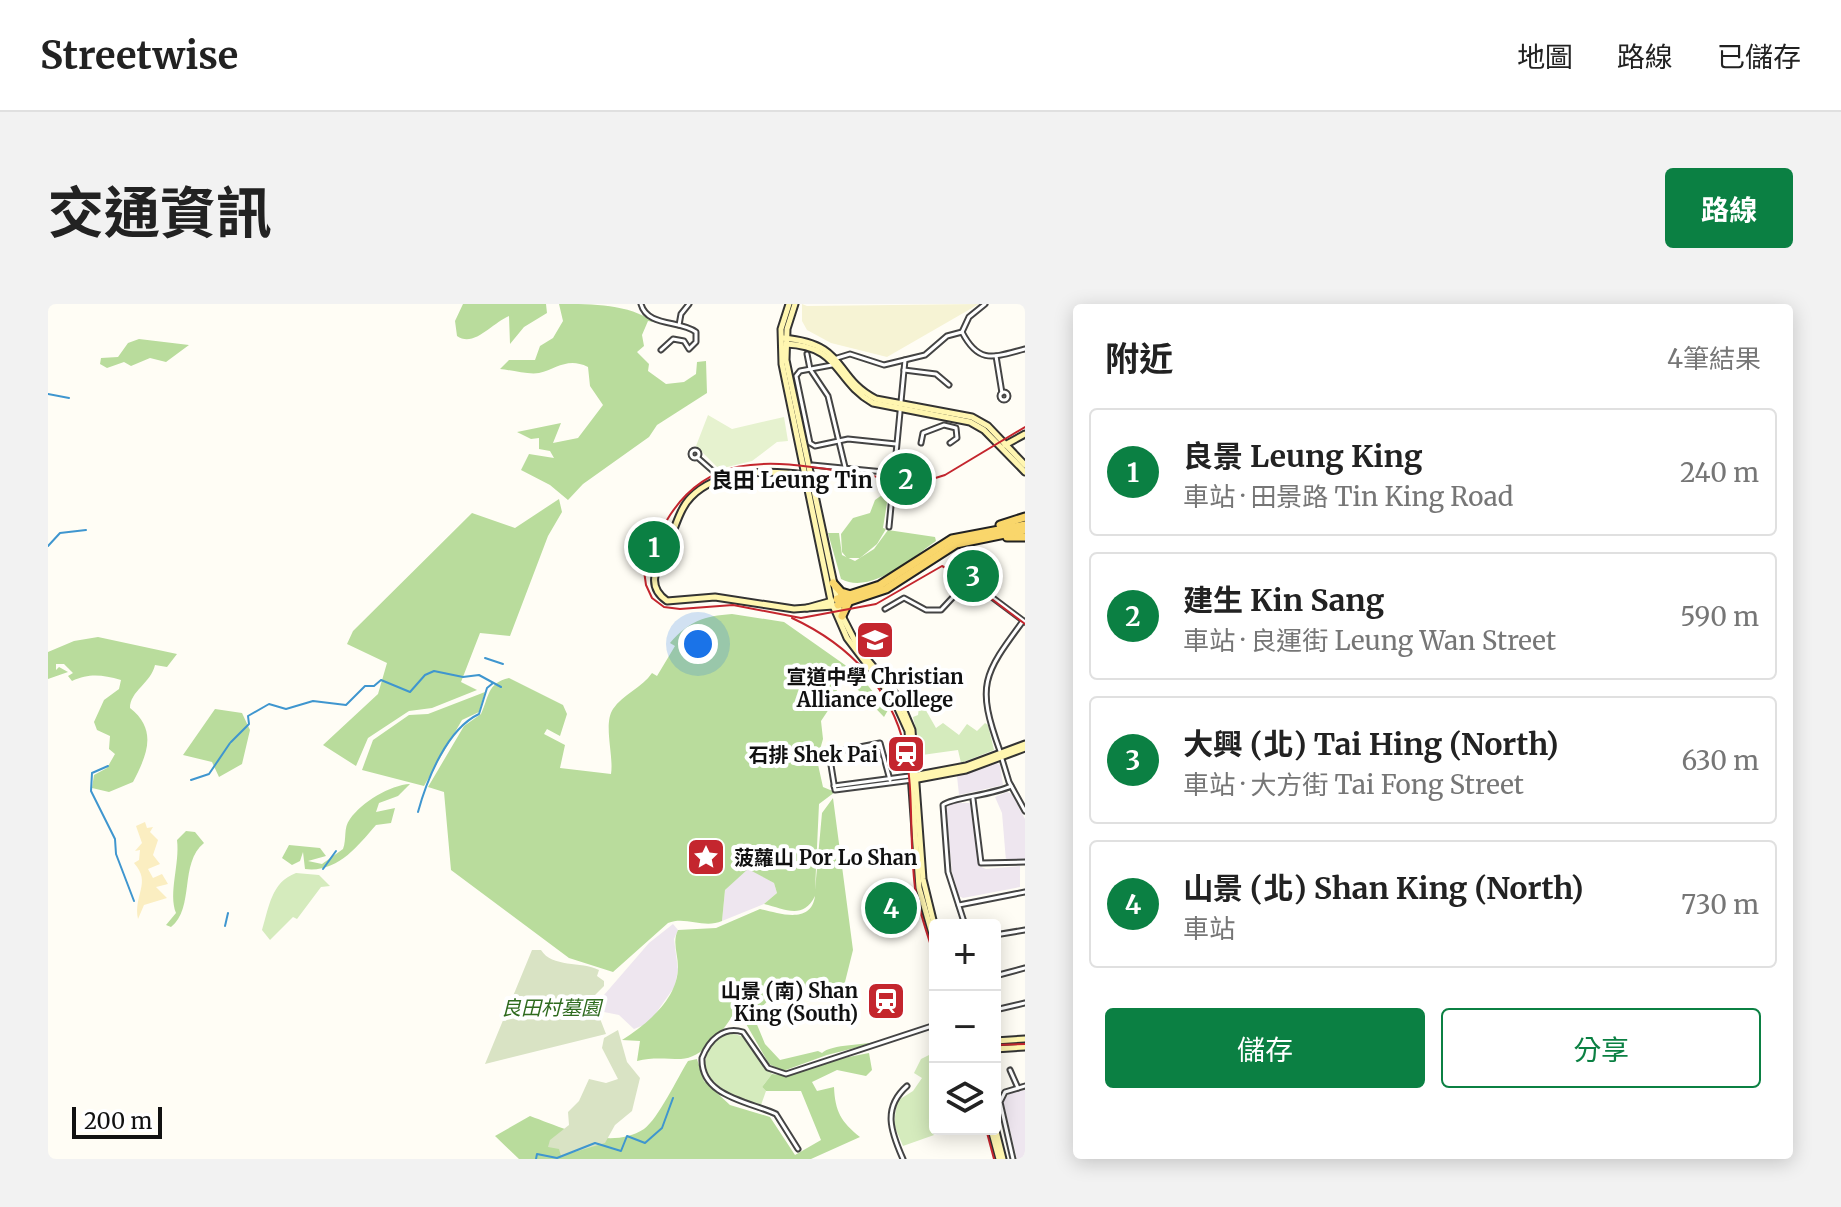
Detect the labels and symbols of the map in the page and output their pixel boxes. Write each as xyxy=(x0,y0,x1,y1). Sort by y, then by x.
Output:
pin: 2 xyxy=(880,449,932,509)
district label: 良田 Leung Tin xyxy=(711,466,873,494)
pin: 1 xyxy=(628,517,680,577)
pin: 3 xyxy=(947,546,999,606)
school or university icon: 宣道中學 Christian Alliance College xyxy=(854,619,896,661)
your location xyxy=(678,624,718,664)
place label: 宣道中學 Christian Alliance College xyxy=(786,664,964,712)
station icon: 石排 Shek Pai xyxy=(885,733,927,775)
place label: 石排 Shek Pai xyxy=(749,742,878,767)
place icon: 菠蘿山 Por Lo Shan xyxy=(685,836,727,878)
place label: 菠蘿山 Por Lo Shan xyxy=(734,845,918,870)
pin: 4 xyxy=(865,878,917,938)
place label: 山景 (南) Shan King (South) xyxy=(721,978,858,1026)
station icon: 山景 (南) Shan King (South) xyxy=(865,980,907,1022)
park label: 良田村墓園 xyxy=(501,995,604,1020)
scale bar xyxy=(72,1103,162,1139)

